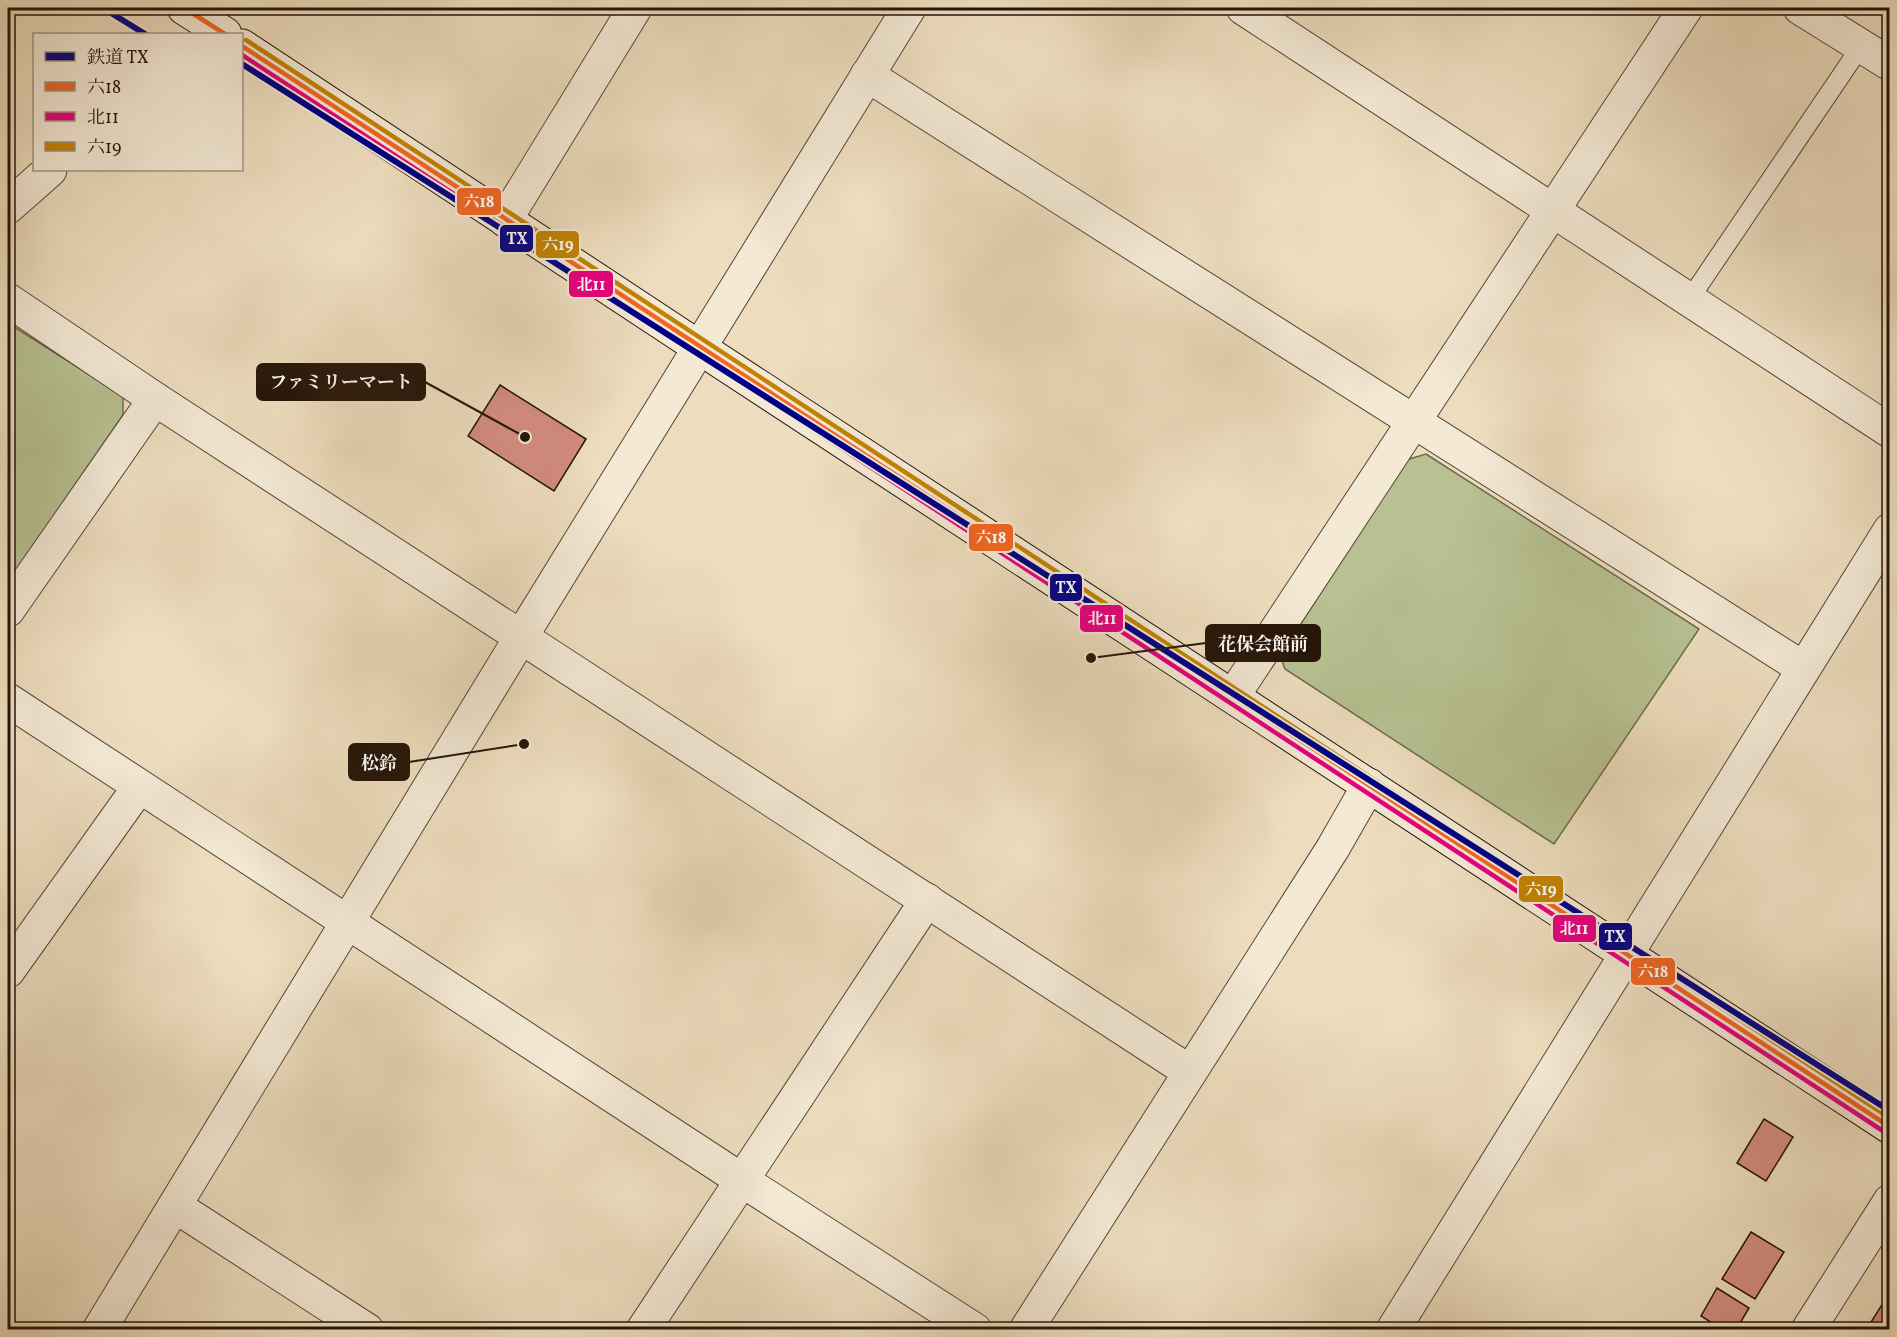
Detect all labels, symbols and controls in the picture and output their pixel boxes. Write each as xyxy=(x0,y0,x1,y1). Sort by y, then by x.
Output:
legend xyxy=(33,33,243,171)
text: 鉄道 TX xyxy=(87,46,149,71)
text: 六18 xyxy=(87,76,121,101)
text: 北11 xyxy=(87,106,119,131)
text: 六19 xyxy=(87,136,121,161)
line badge: 六18 xyxy=(456,187,502,216)
text: 六18 xyxy=(463,192,495,214)
line badge: TX xyxy=(499,224,534,253)
text: TX xyxy=(506,229,528,251)
line badge: 六19 xyxy=(535,230,580,259)
text: 六19 xyxy=(542,235,574,257)
line badge: 北11 xyxy=(568,270,614,298)
text: 北11 xyxy=(577,275,605,297)
callout: ファミリーマート xyxy=(257,364,425,400)
text: ファミリーマート xyxy=(269,371,413,396)
line badge: 六18 xyxy=(968,523,1014,552)
text: 六18 xyxy=(975,528,1007,550)
line badge: TX xyxy=(1049,573,1083,602)
text: TX xyxy=(1055,578,1077,600)
line badge: 北11 xyxy=(1079,604,1124,633)
text: 北11 xyxy=(1088,609,1116,631)
callout: 花保会館前 xyxy=(1206,625,1320,661)
text: 花保会館前 xyxy=(1218,633,1308,658)
callout: 松鈴 xyxy=(349,744,409,780)
text: 松鈴 xyxy=(361,752,397,777)
line badge: 六19 xyxy=(1518,875,1564,903)
text: 六19 xyxy=(1525,880,1557,902)
line badge: 北11 xyxy=(1552,914,1597,943)
text: 北11 xyxy=(1560,919,1588,941)
line badge: TX xyxy=(1598,922,1633,951)
text: TX xyxy=(1604,927,1626,949)
line badge: 六18 xyxy=(1630,957,1676,986)
text: 六18 xyxy=(1637,962,1669,984)

